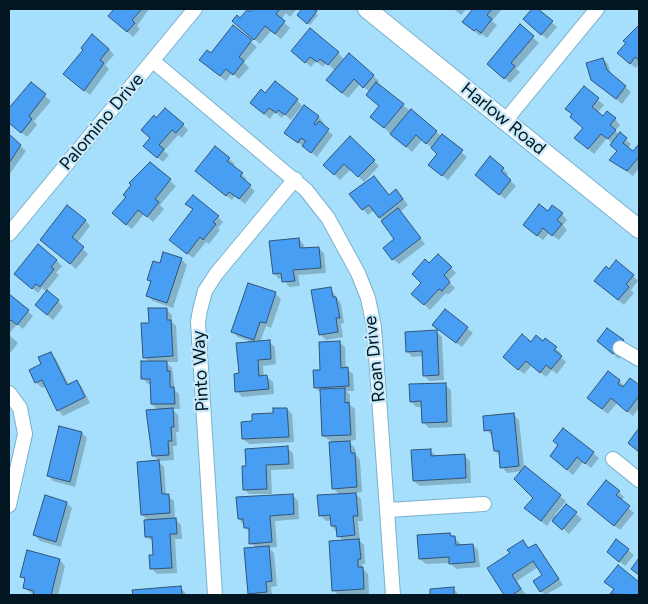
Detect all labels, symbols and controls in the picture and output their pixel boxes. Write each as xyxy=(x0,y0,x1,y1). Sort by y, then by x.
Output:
street label: Palomino Drive xyxy=(55,69,149,175)
street label: Harlow Road xyxy=(456,78,550,160)
street label: Roan Drive xyxy=(360,315,390,403)
street label: Pinto Way xyxy=(188,330,214,412)

